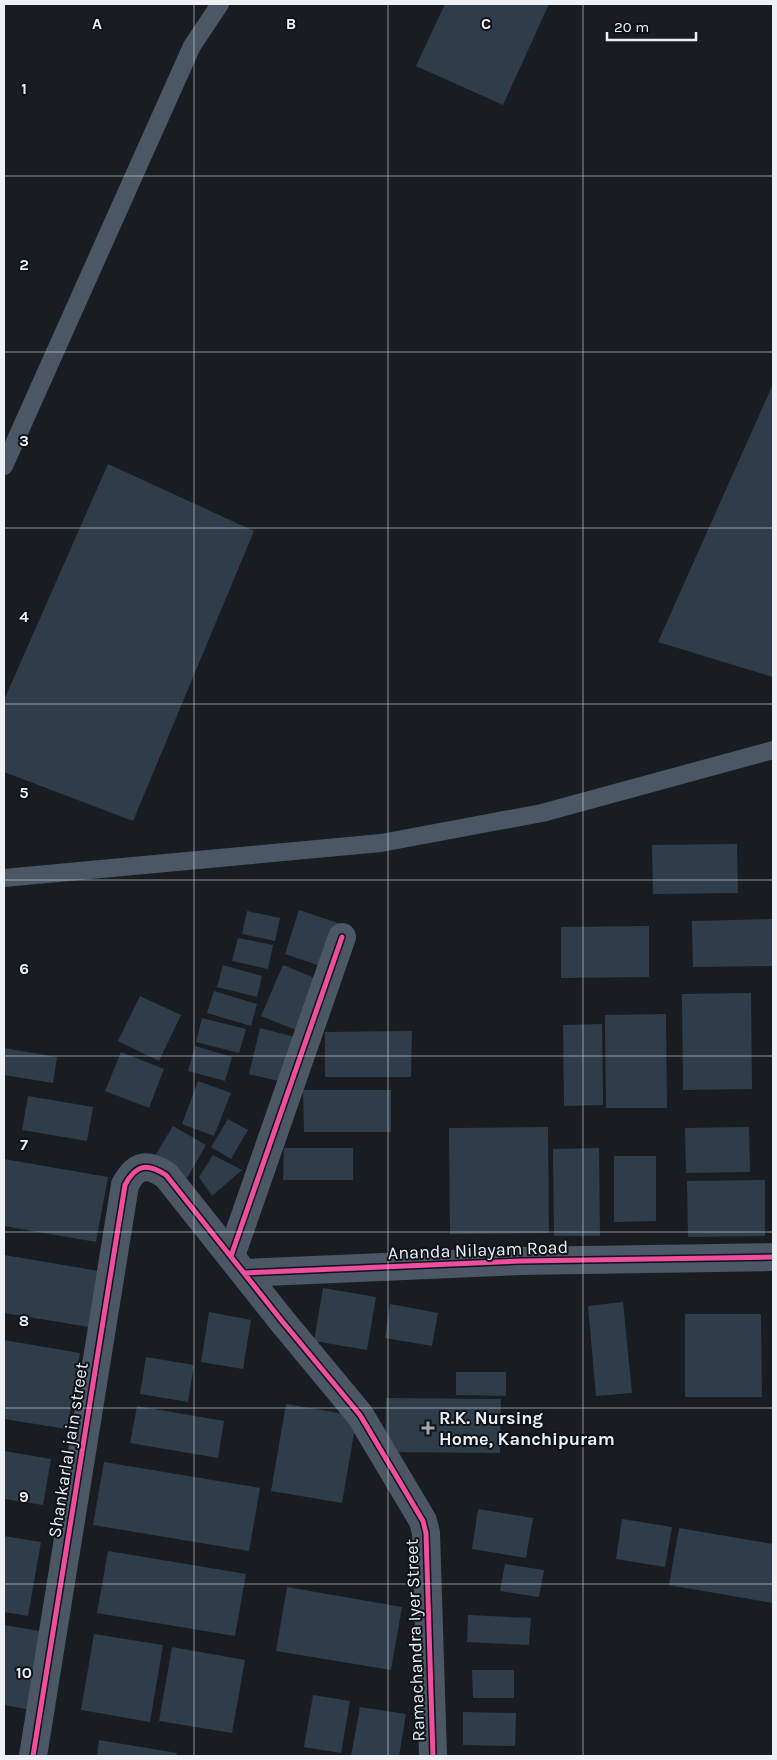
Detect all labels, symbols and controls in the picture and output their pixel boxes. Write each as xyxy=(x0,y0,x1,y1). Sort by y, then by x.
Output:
scale bar xyxy=(607,10,696,42)
text: A xyxy=(92,14,102,33)
text: B xyxy=(286,14,296,33)
text: C xyxy=(481,14,491,33)
text: 20 m xyxy=(614,18,649,36)
text: 1 xyxy=(21,79,27,98)
text: 2 xyxy=(19,255,29,274)
text: 3 xyxy=(19,431,29,450)
text: 4 xyxy=(19,607,29,626)
text: 5 xyxy=(19,783,29,802)
text: 6 xyxy=(19,959,29,978)
text: 7 xyxy=(20,1135,28,1154)
street label: Ananda Nilayam Road xyxy=(388,1236,568,1264)
text: 8 xyxy=(19,1311,29,1330)
street label: Shankarlal jain street xyxy=(43,1360,93,1539)
place label: R.K. Nursing Home, Kanchipuram xyxy=(439,1407,615,1450)
marker: R.K. Nursing Home, Kanchipuram xyxy=(421,1421,435,1435)
text: 9 xyxy=(19,1487,29,1506)
street label: Ramachandra Iyer Street xyxy=(400,1538,430,1742)
text: 10 xyxy=(16,1663,32,1682)

